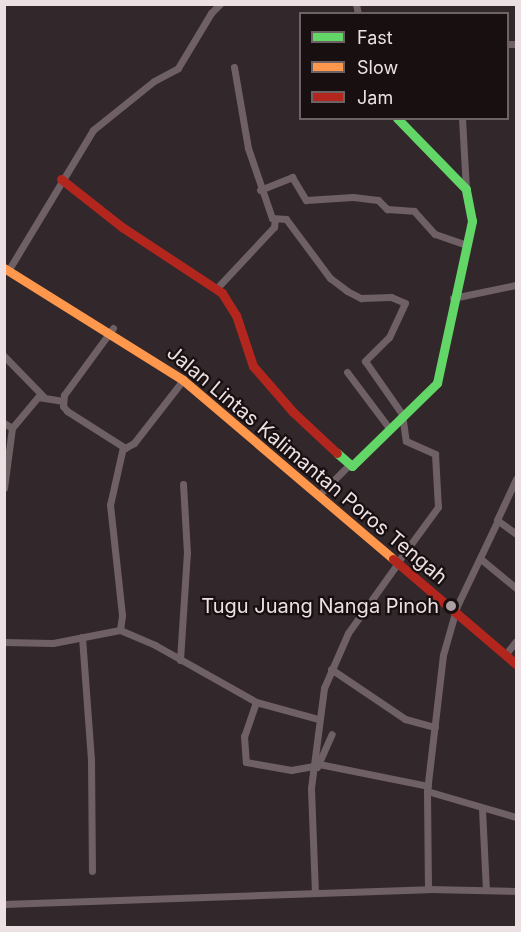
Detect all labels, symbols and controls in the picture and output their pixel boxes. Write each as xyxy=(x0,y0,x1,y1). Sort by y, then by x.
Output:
legend xyxy=(299,12,509,120)
text: Fast xyxy=(357,27,393,48)
text: Slow xyxy=(357,57,398,78)
text: Jam xyxy=(357,87,393,108)
street label: Jalan Lintas Kalimantan Poros Tengah xyxy=(162,341,452,589)
place label: Tugu Juang Nanga Pinoh xyxy=(201,594,439,618)
marker: Tugu Juang Nanga Pinoh xyxy=(444,599,458,613)

